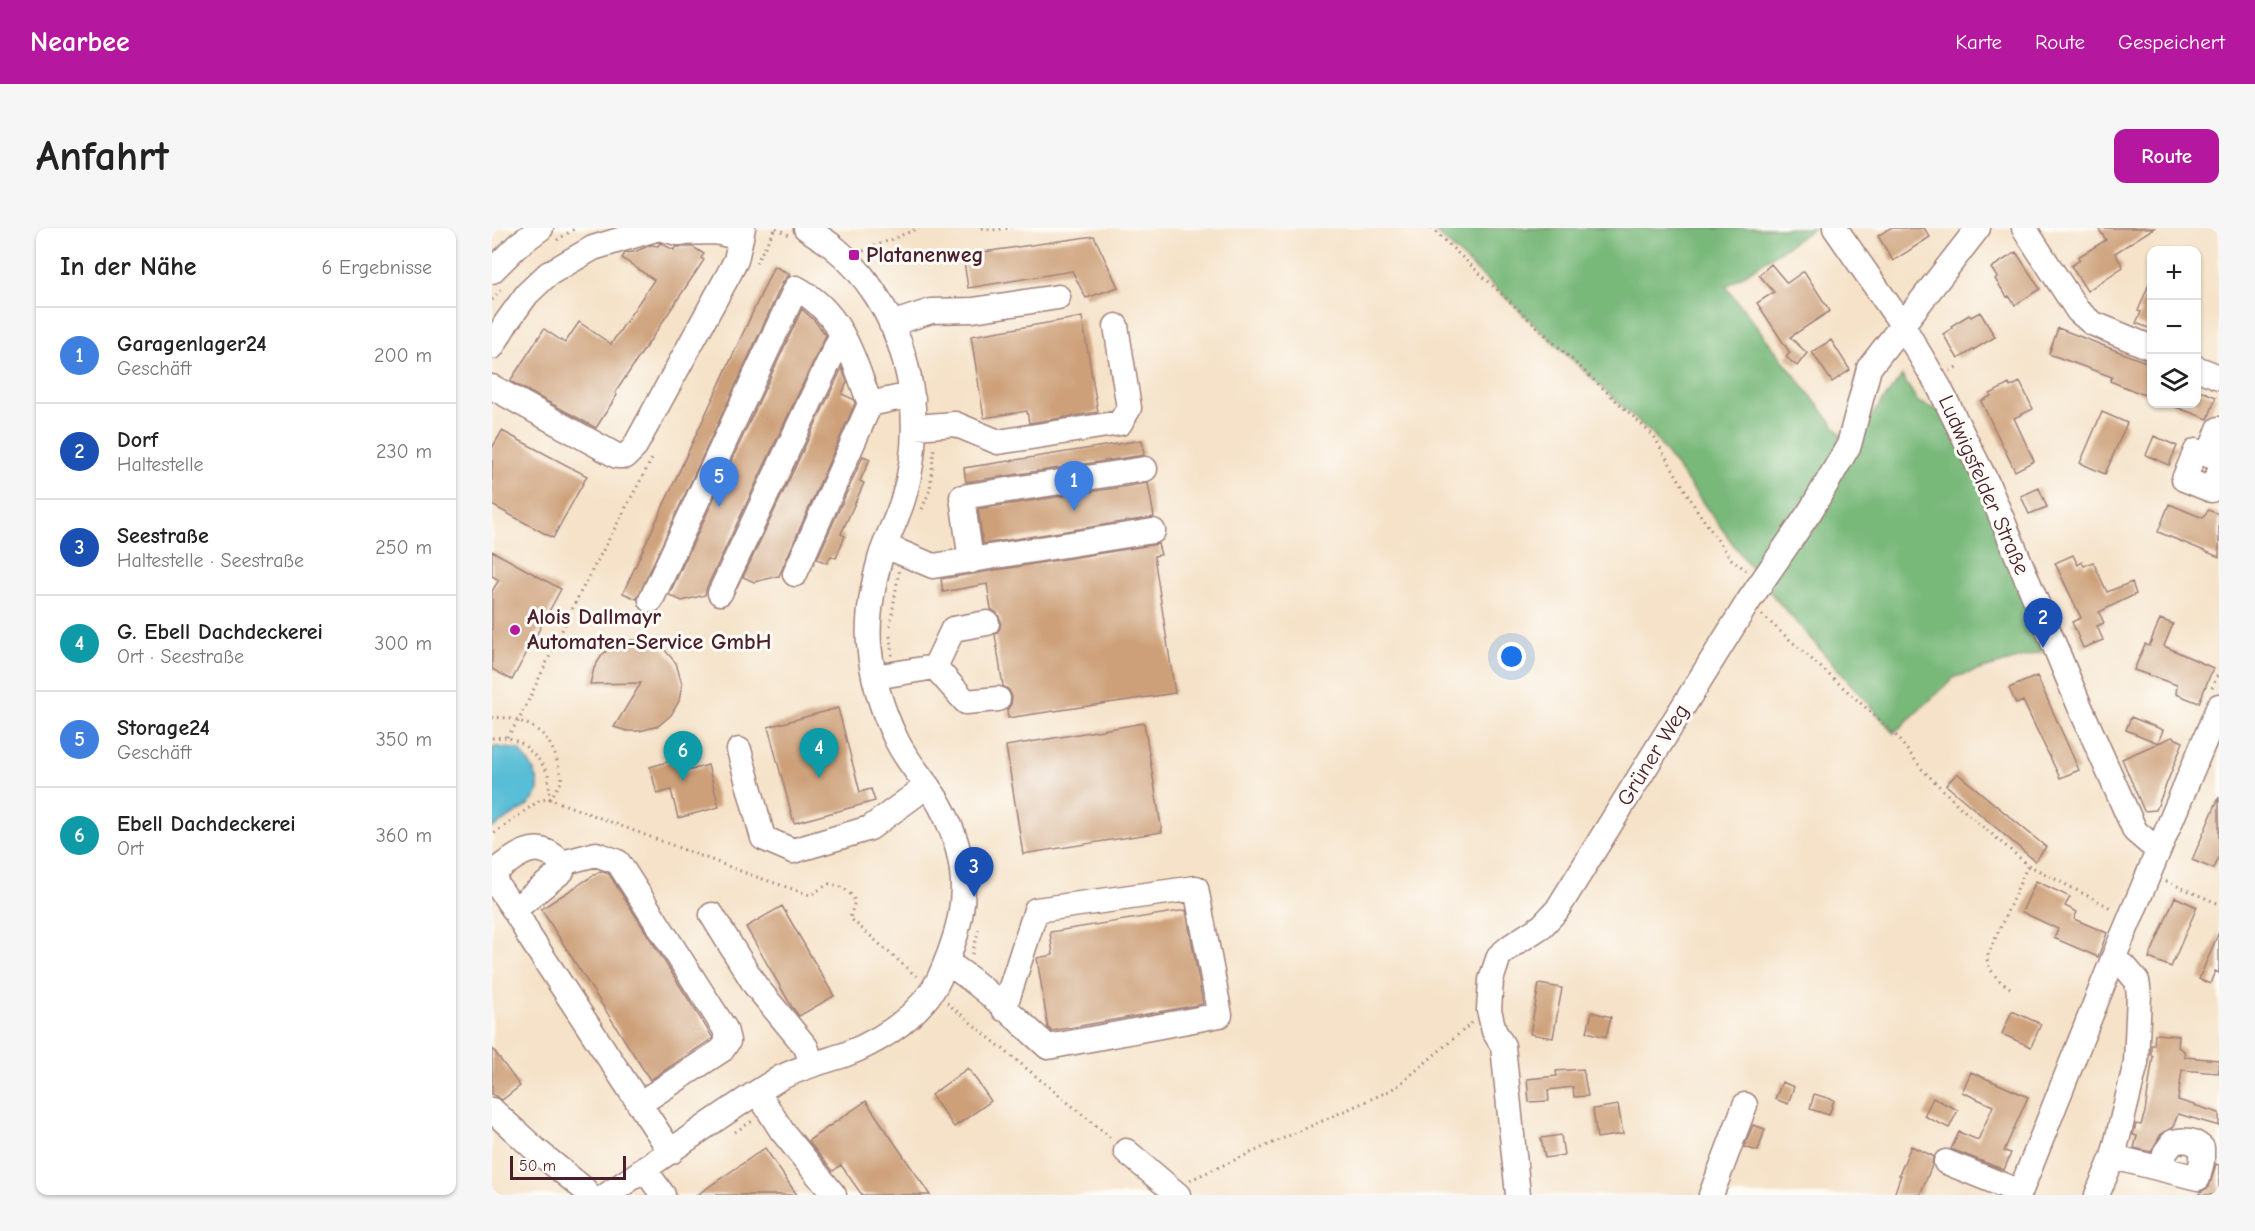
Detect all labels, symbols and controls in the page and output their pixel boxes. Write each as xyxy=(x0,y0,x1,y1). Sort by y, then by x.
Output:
text: Nearbee xyxy=(30,26,130,58)
text: Karte xyxy=(1955,30,2002,54)
text: Route xyxy=(2035,30,2085,54)
text: Gespeichert xyxy=(2118,30,2225,54)
button: Route xyxy=(2114,129,2219,183)
text: Anfahrt xyxy=(36,132,169,181)
place label: Platanenweg xyxy=(866,242,984,268)
map controls xyxy=(2147,246,2201,408)
button: + xyxy=(2147,246,2201,300)
marker: Platanenweg xyxy=(847,248,861,262)
text: In der Nähe xyxy=(60,252,197,282)
text: 6 Ergebnisse xyxy=(322,256,432,279)
button: − xyxy=(2147,300,2201,354)
text: Garagenlager24 xyxy=(117,331,267,357)
text: 1 xyxy=(76,344,83,367)
text: 200 m xyxy=(374,344,432,367)
button: layers xyxy=(2147,354,2201,408)
text: Geschäft xyxy=(117,357,192,380)
street label: Ludwigsfelder Straße xyxy=(1933,391,2035,579)
text: Dorf xyxy=(117,427,158,453)
text: 2 xyxy=(75,440,84,463)
text: 230 m xyxy=(376,440,432,463)
text: Haltestelle xyxy=(117,453,204,476)
pin: 5 xyxy=(700,458,738,507)
pin: 1 xyxy=(1054,462,1094,511)
text: Seestraße xyxy=(117,523,209,549)
text: 3 xyxy=(75,536,84,559)
text: 250 m xyxy=(375,536,432,559)
text: Haltestelle · Seestraße xyxy=(117,549,304,572)
pin: 2 xyxy=(2024,598,2062,648)
place label: Alois Dallmayr Automaten-Service GmbH xyxy=(527,604,771,655)
text: G. Ebell Dachdeckerei xyxy=(117,619,323,645)
marker: Alois Dallmayr Automaten-Service GmbH xyxy=(508,623,522,637)
text: 4 xyxy=(75,632,84,655)
text: 300 m xyxy=(374,632,432,655)
your location xyxy=(1497,642,1526,671)
text: Ort · Seestraße xyxy=(117,645,244,668)
street label: Grüner Weg xyxy=(1611,699,1695,811)
text: Storage24 xyxy=(117,715,210,741)
text: 5 xyxy=(74,728,85,751)
text: 350 m xyxy=(376,728,432,751)
pin: 4 xyxy=(800,728,838,778)
pin: 6 xyxy=(664,732,702,781)
text: Geschäft xyxy=(117,741,192,764)
text: Ebell Dachdeckerei xyxy=(117,811,296,837)
text: 6 xyxy=(74,824,85,847)
text: 360 m xyxy=(376,824,432,847)
text: Ort xyxy=(117,837,144,860)
pin: 3 xyxy=(954,848,994,897)
scale bar xyxy=(510,1153,626,1180)
text: 50 m xyxy=(519,1157,556,1175)

